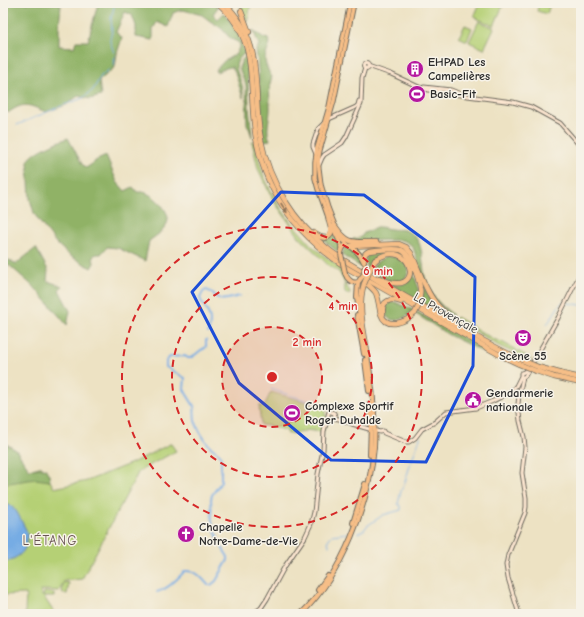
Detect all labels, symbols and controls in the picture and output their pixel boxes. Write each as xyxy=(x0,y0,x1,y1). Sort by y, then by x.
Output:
place label: EHPAD Les Campelières xyxy=(428,55,490,83)
building icon: EHPAD Les Campelières xyxy=(405,59,425,79)
sports icon: Basic-Fit xyxy=(407,84,427,104)
place label: Basic-Fit xyxy=(430,87,477,101)
one-way arrow xyxy=(280,203,288,213)
text: 6 min xyxy=(363,264,393,278)
street label: La Provençale xyxy=(411,290,481,336)
text: 4 min xyxy=(329,299,357,313)
theatre icon: Scène 55 xyxy=(513,328,533,348)
text: 2 min xyxy=(292,335,322,349)
place label: Scène 55 xyxy=(499,349,547,363)
centre of rings xyxy=(265,370,279,384)
place label: Gendarmerie nationale xyxy=(486,386,553,414)
public building icon: Gendarmerie nationale xyxy=(463,390,483,410)
place label: Complexe Sportif Roger Duhalde xyxy=(305,399,394,427)
sports icon: Complexe Sportif Roger Duhalde xyxy=(282,403,302,423)
place label: Chapelle Notre-Dame-de-Vie xyxy=(199,520,298,548)
church icon: Chapelle Notre-Dame-de-Vie xyxy=(176,524,196,544)
district label: L'ÉTANG xyxy=(23,532,77,548)

